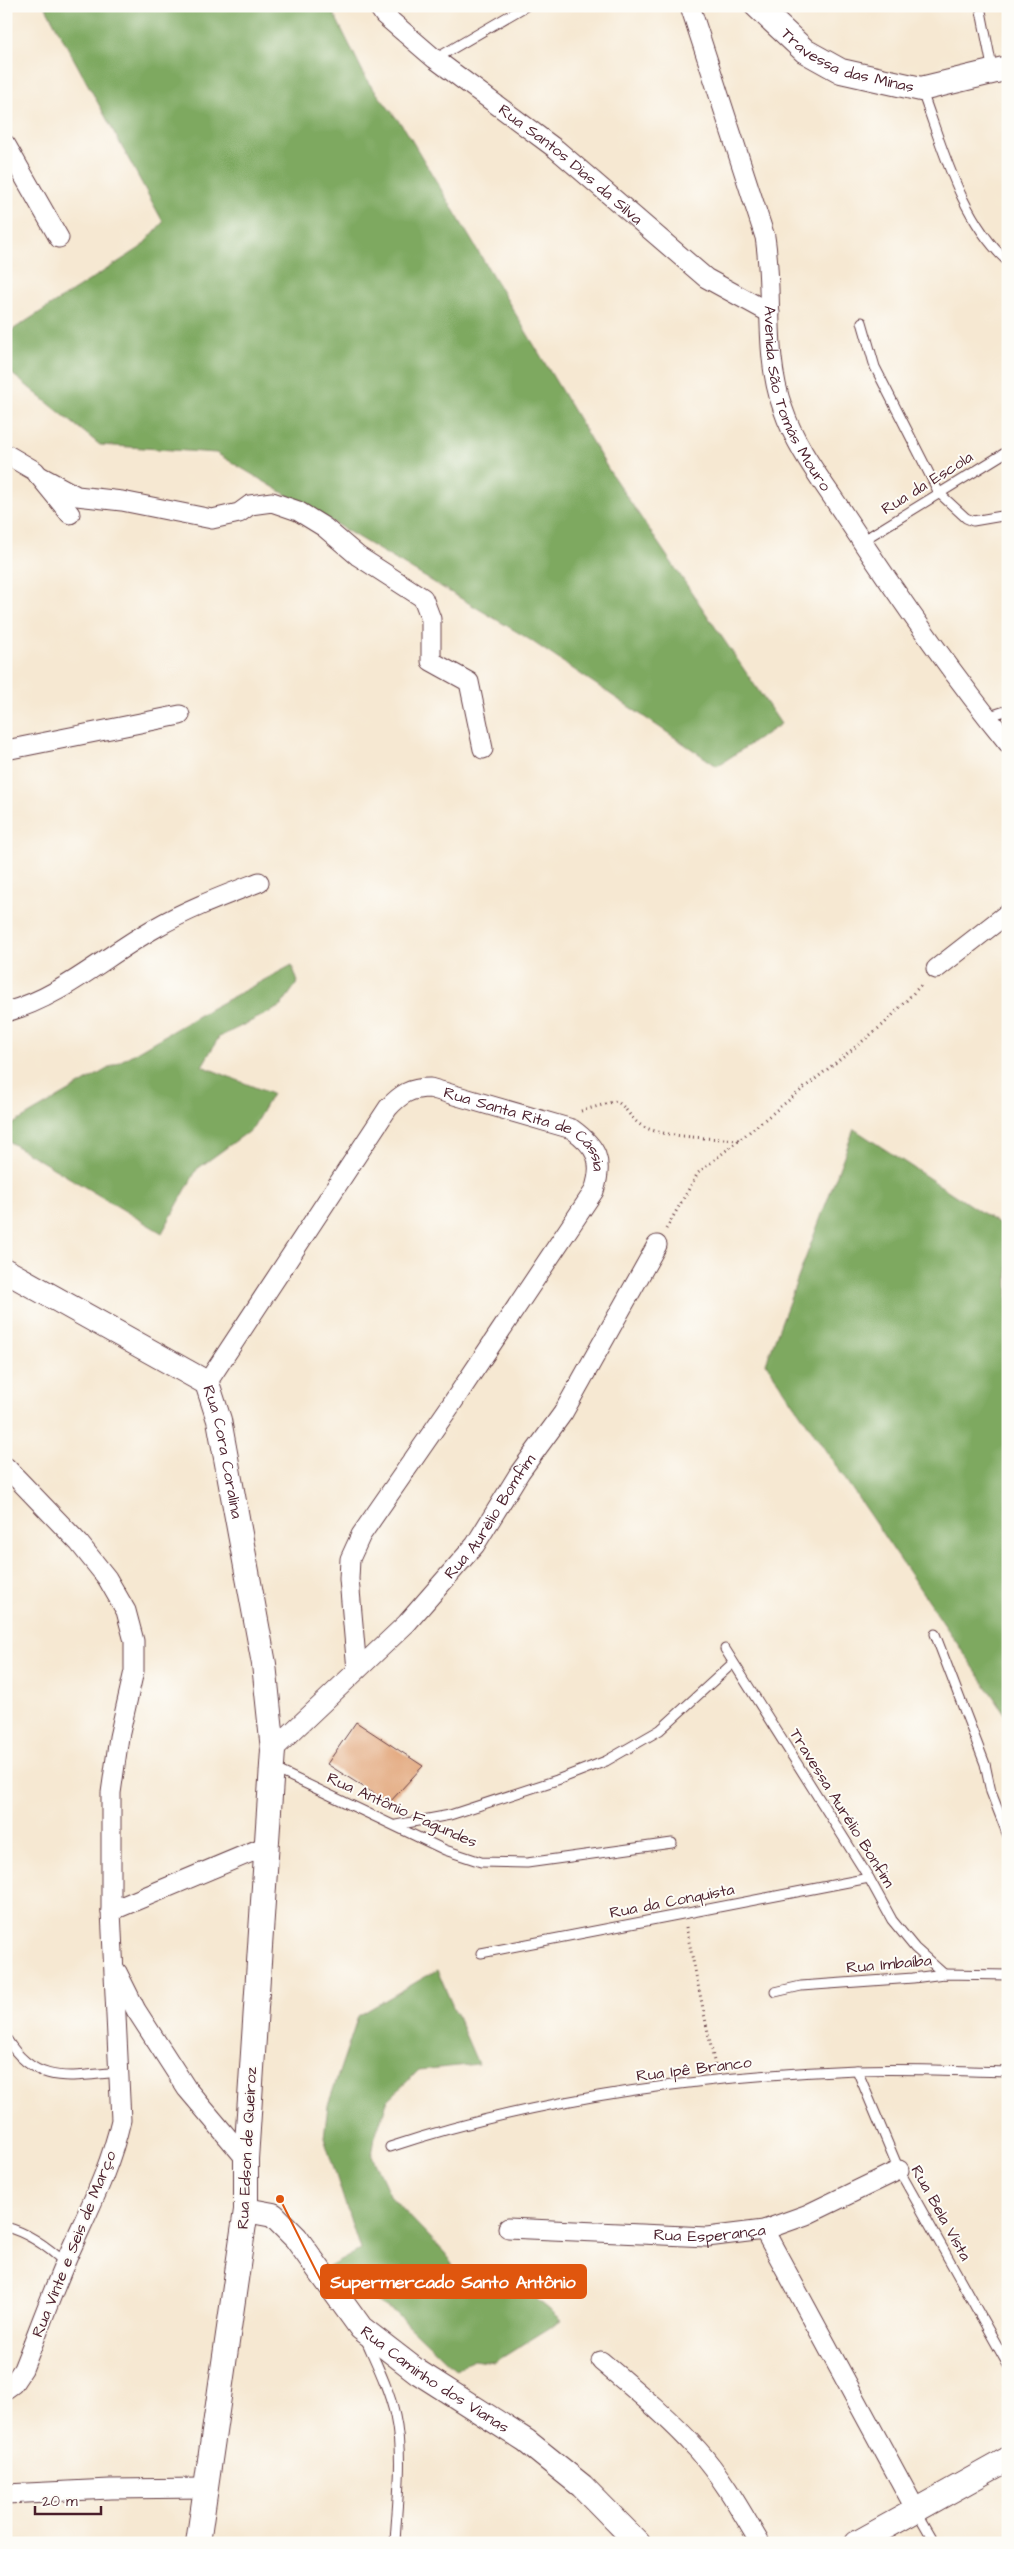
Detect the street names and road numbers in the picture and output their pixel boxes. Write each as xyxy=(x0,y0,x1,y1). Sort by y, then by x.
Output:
street label: Travessa das Minas xyxy=(776,23,916,98)
street label: Rua Santos Dias da Silva xyxy=(494,99,647,230)
street label: Avenida São Tomás Mouro xyxy=(758,305,836,496)
street label: Rua da Escola xyxy=(877,446,977,520)
street label: Rua Santa Rita de Cássia xyxy=(441,1081,609,1172)
street label: Rua Cora Coralina xyxy=(197,1382,248,1520)
street label: Rua Aurèlio Bomfim xyxy=(439,1449,541,1584)
street label: Travessa Aurélio Bonfim xyxy=(784,1724,900,1892)
street label: Rua Antônio Fagundes xyxy=(323,1767,481,1854)
street label: Rua da Conquista xyxy=(608,1878,736,1924)
street label: Rua Imbaíba xyxy=(845,1949,933,1979)
street label: Rua Ipê Branco xyxy=(635,2051,753,2087)
street label: Rua Edson de Queiroz xyxy=(232,2066,262,2230)
street label: Rua Vinte e Seis de Março xyxy=(26,2147,122,2341)
street label: Rua Bela Vista xyxy=(906,2161,976,2265)
street label: Rua Esperança xyxy=(653,2219,767,2248)
street label: Rua Caminho dos Vianas xyxy=(356,2320,513,2438)

